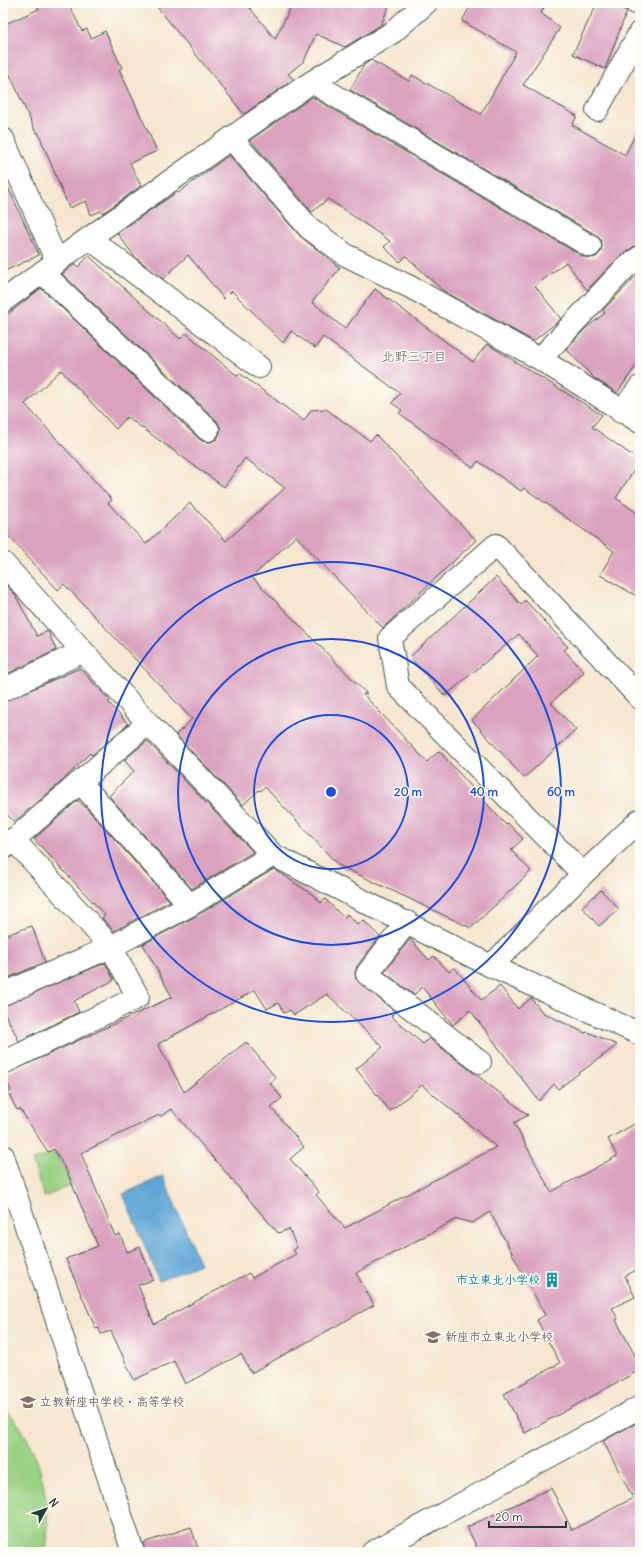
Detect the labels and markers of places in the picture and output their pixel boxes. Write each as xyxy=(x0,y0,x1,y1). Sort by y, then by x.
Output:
centre of rings xyxy=(324,785,338,799)
building icon: 市立東北小学校 xyxy=(543,1271,561,1289)
place label: 市立東北小学校 xyxy=(456,1272,540,1287)
school or university icon: 新座市立東北小学校 xyxy=(424,1328,442,1346)
place label: 新座市立東北小学校 xyxy=(445,1329,553,1344)
school or university icon: 立教新座中学校・高等学校 xyxy=(19,1393,37,1411)
place label: 立教新座中学校・高等学校 xyxy=(40,1394,184,1409)

